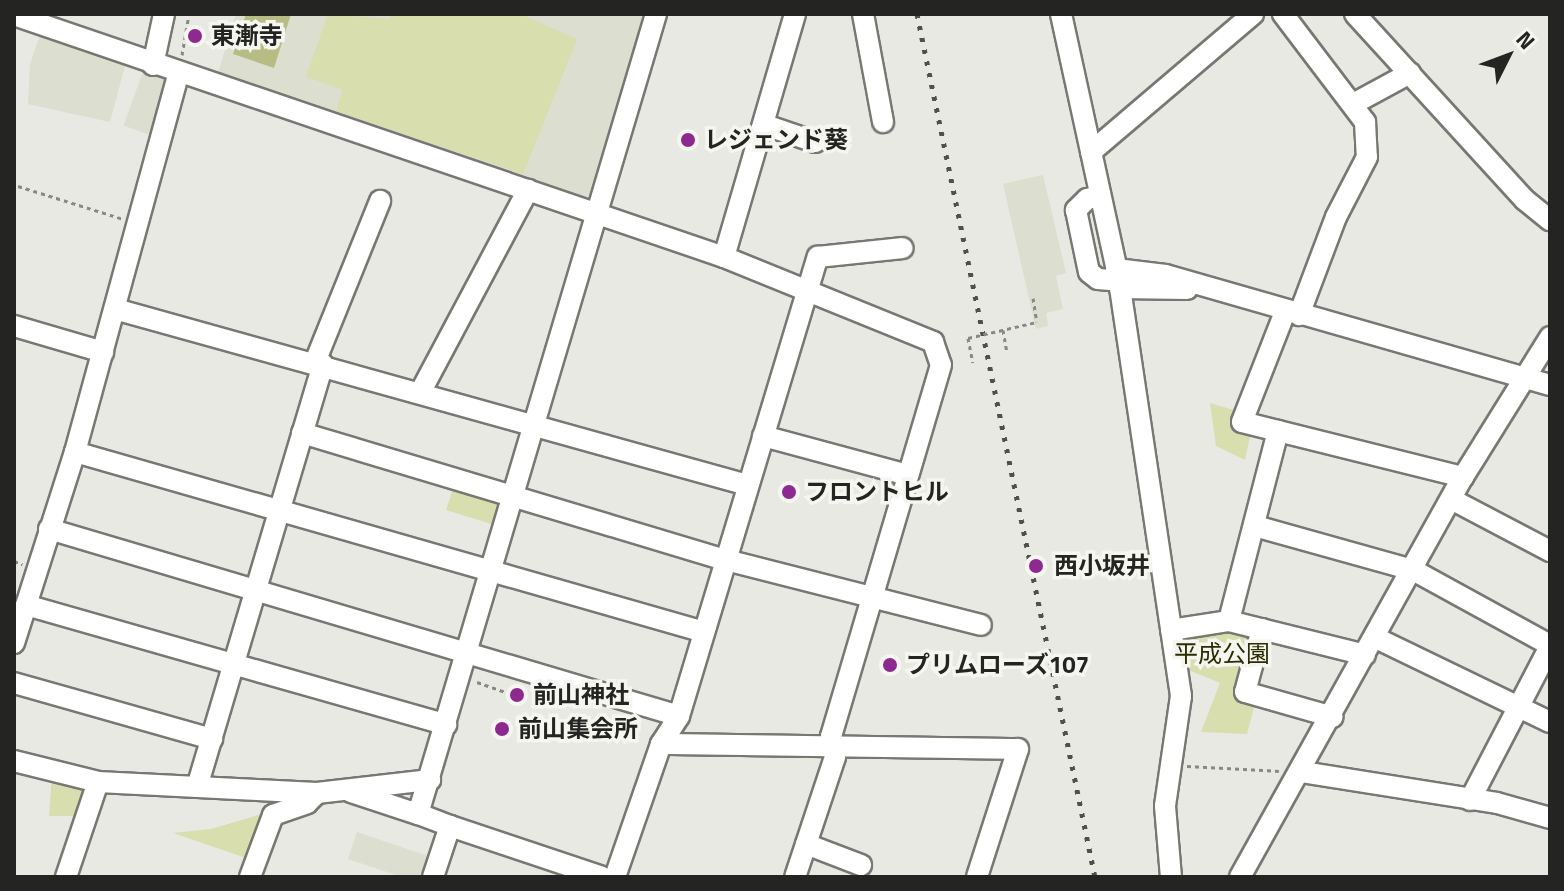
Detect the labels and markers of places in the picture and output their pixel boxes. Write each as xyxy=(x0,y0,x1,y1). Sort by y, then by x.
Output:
place label: 東漸寺 xyxy=(211,22,283,50)
marker: 東漸寺 xyxy=(186,27,204,45)
place label: レジェンド葵 xyxy=(704,126,848,154)
marker: レジェンド葵 xyxy=(679,131,697,149)
place label: フロントヒル xyxy=(805,478,949,506)
marker: フロントヒル xyxy=(780,483,798,501)
place label: 西小坂井 xyxy=(1054,552,1150,580)
marker: 西小坂井 xyxy=(1025,555,1047,577)
place label: プリムローズ107 xyxy=(906,651,1090,679)
marker: プリムローズ107 xyxy=(881,656,899,674)
place label: 前山神社 xyxy=(533,681,629,709)
marker: 前山神社 xyxy=(508,686,526,704)
place label: 前山集会所 xyxy=(518,715,638,743)
marker: 前山集会所 xyxy=(493,720,511,738)

